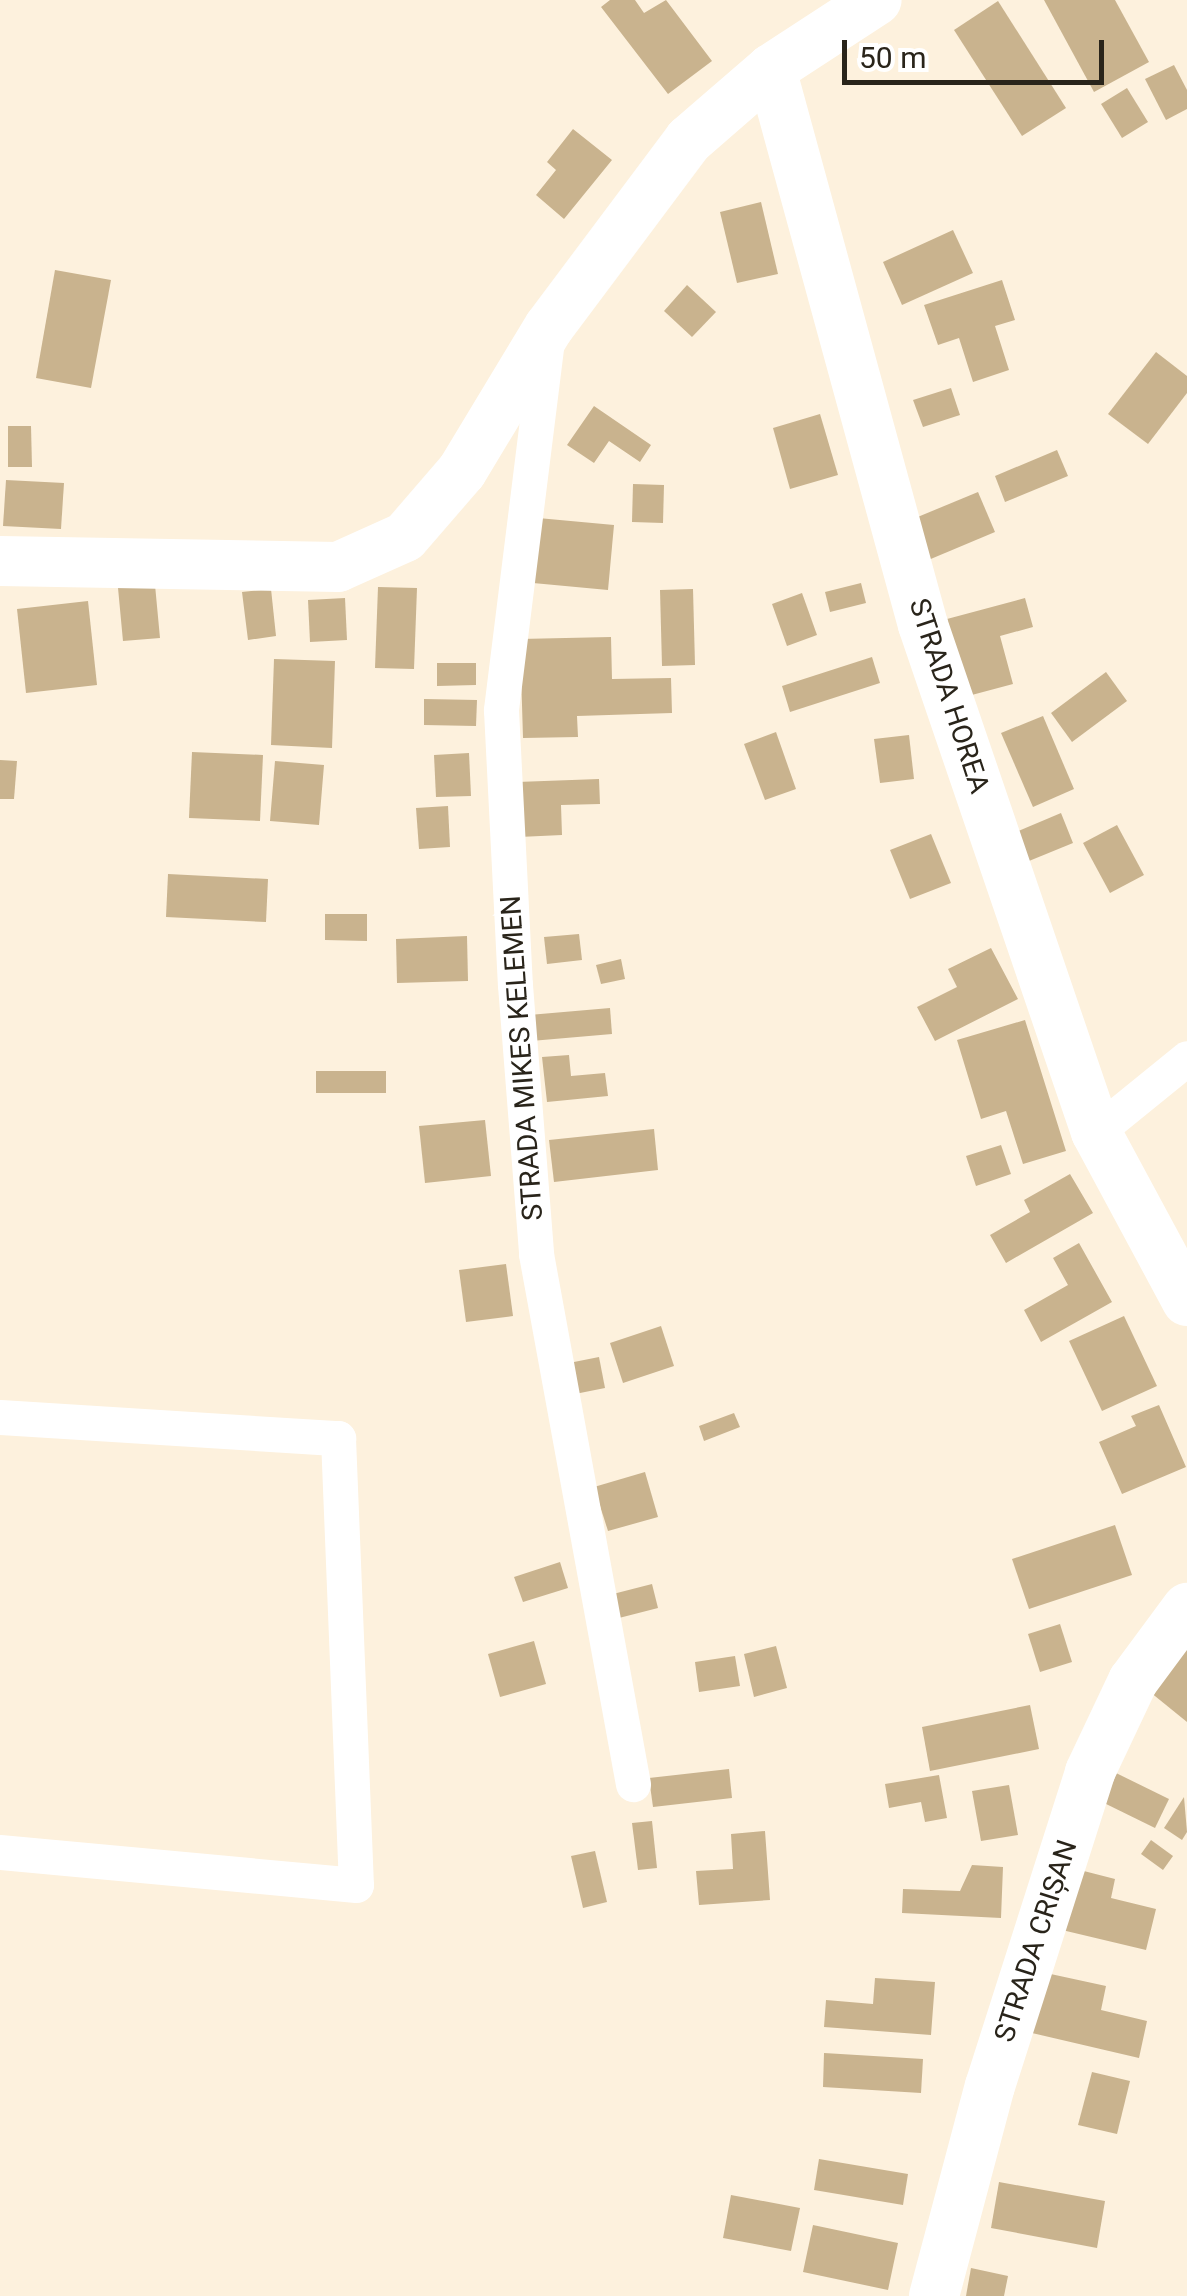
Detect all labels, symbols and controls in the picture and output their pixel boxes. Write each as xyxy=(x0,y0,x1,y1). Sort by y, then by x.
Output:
scale bar xyxy=(847,20,1110,82)
text: 50 m xyxy=(859,40,926,75)
street label: STRADA HOREA xyxy=(902,594,996,798)
street label: STRADA MIKES KELEMEN xyxy=(494,894,550,1222)
street label: STRADA CRIȘAN xyxy=(988,1836,1084,2046)

